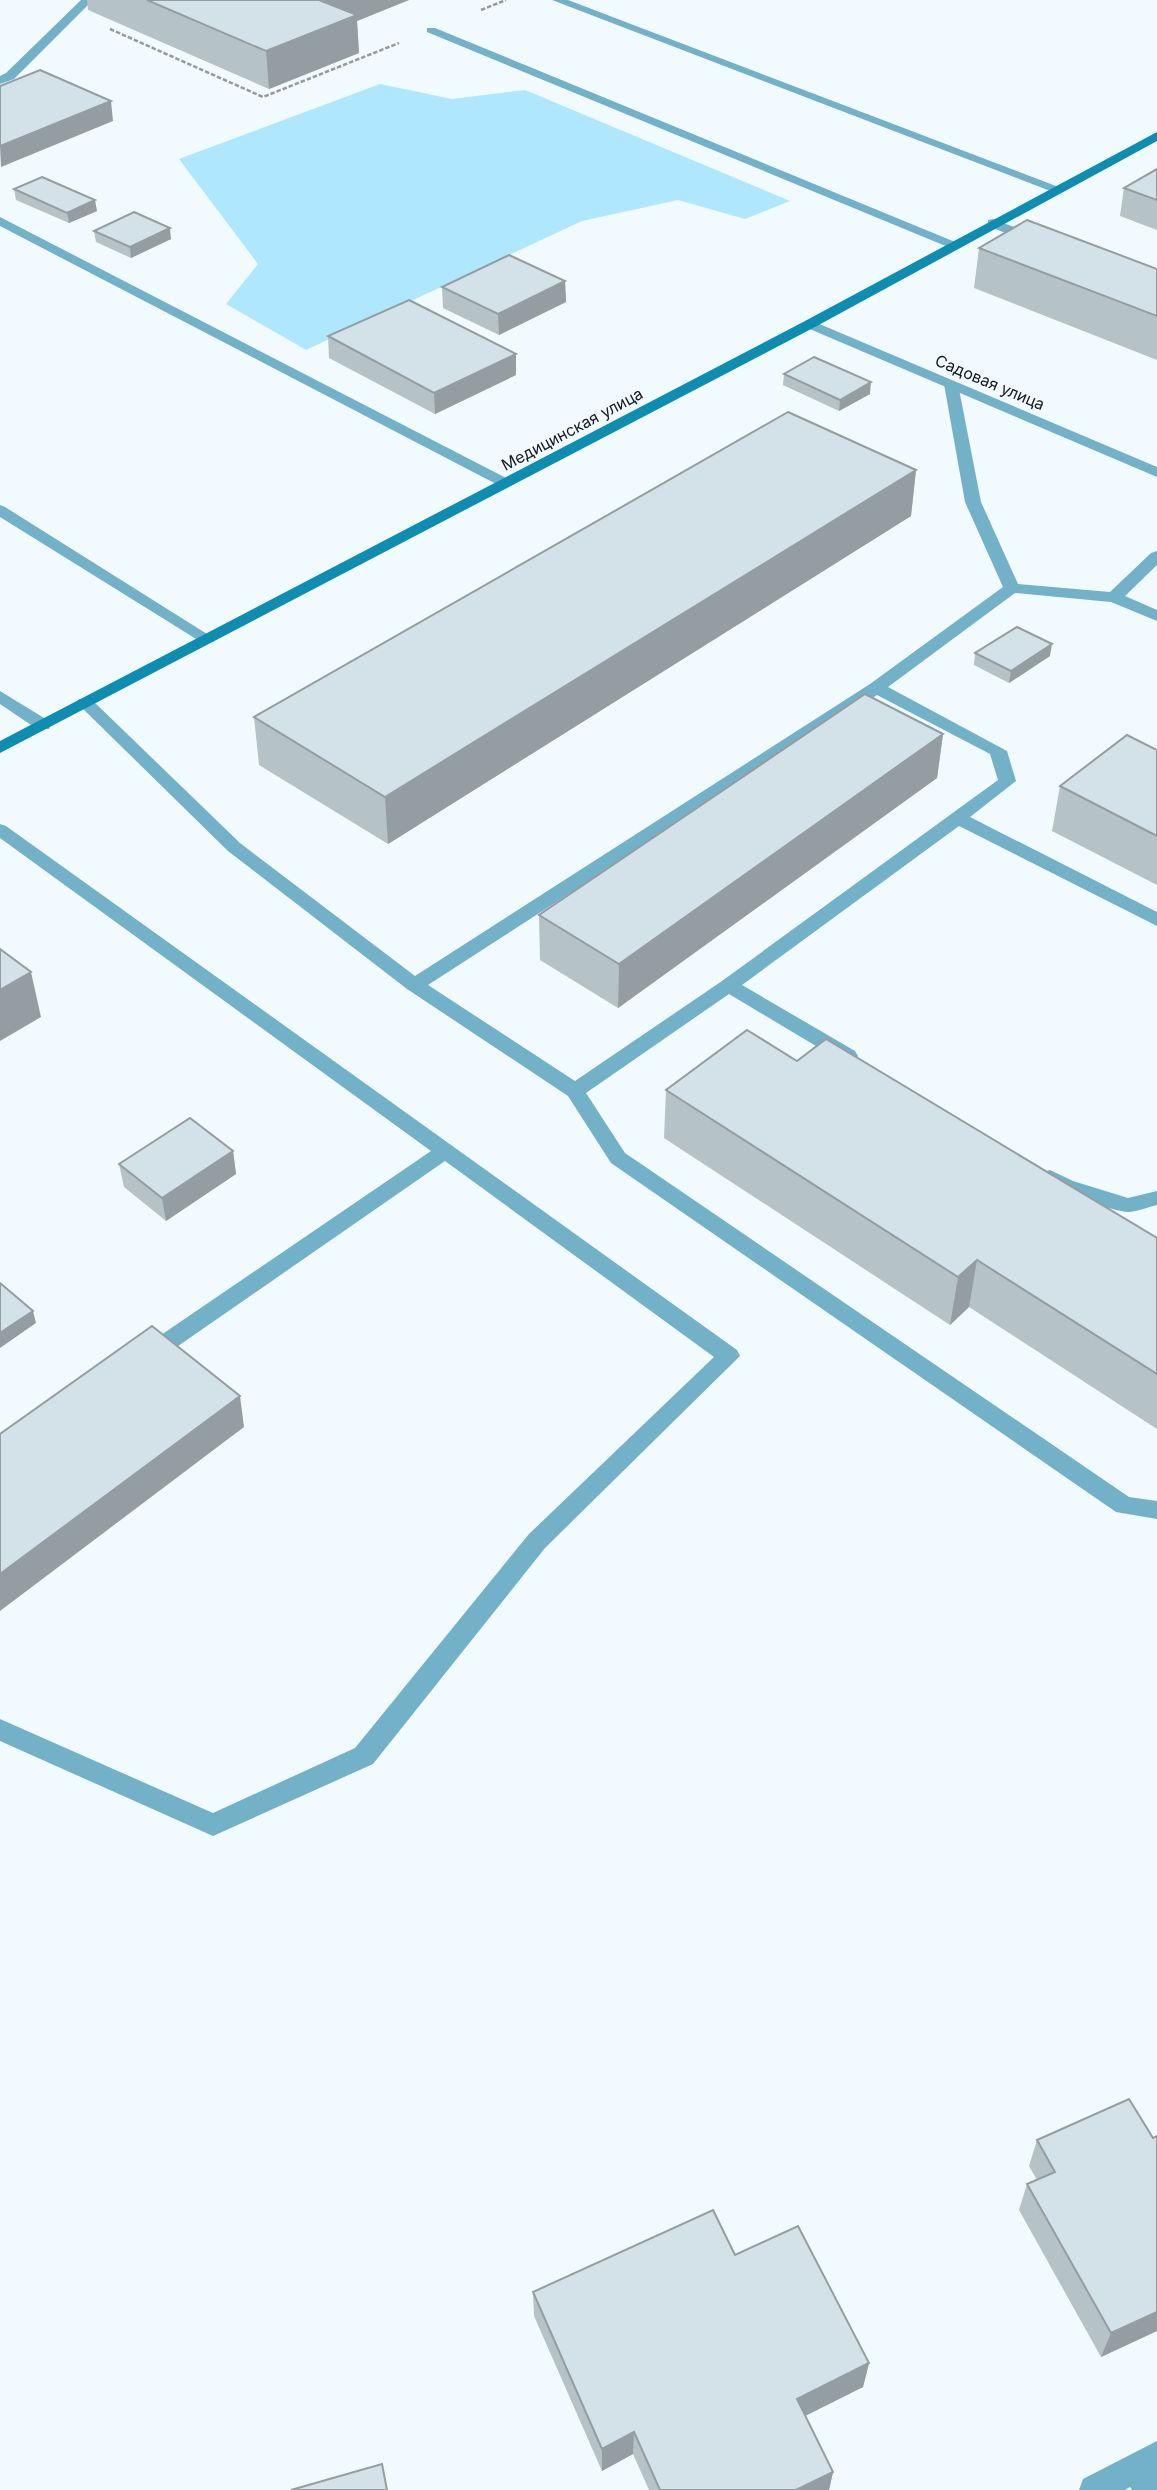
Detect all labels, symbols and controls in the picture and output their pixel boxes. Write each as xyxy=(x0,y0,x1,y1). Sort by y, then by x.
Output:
street label: Садовая улица xyxy=(932,350,1048,414)
street label: Медицинская улица xyxy=(498,383,646,475)

